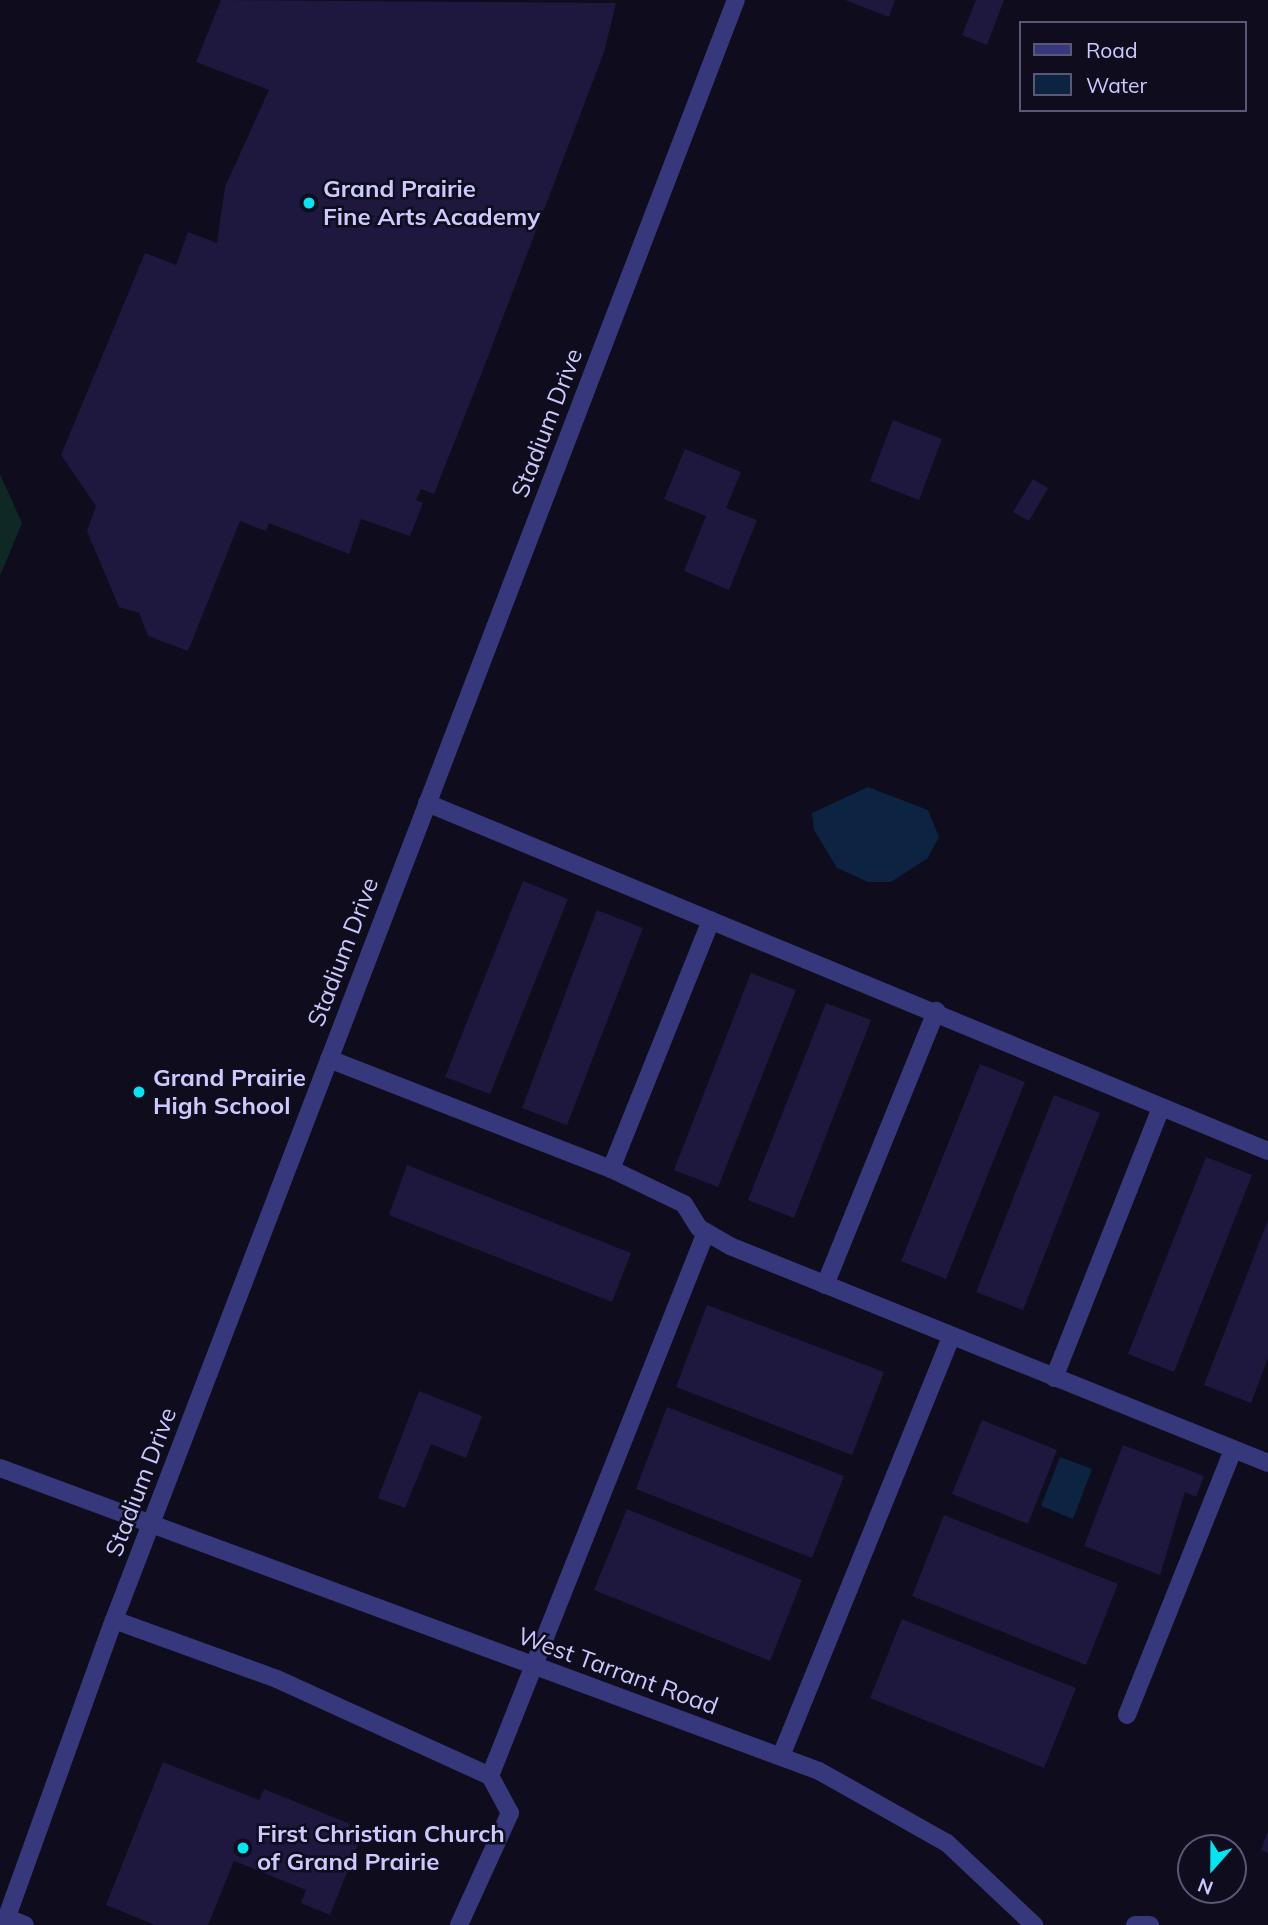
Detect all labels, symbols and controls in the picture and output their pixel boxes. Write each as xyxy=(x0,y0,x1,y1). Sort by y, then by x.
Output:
legend xyxy=(1020,21,1247,112)
text: Road xyxy=(1086,37,1137,63)
text: Water xyxy=(1086,72,1147,98)
place label: Grand Prairie Fine Arts Academy xyxy=(323,175,540,231)
marker: Grand Prairie Fine Arts Academy xyxy=(301,195,317,211)
street label: Stadium Drive xyxy=(505,345,589,501)
street label: Stadium Drive xyxy=(301,874,385,1030)
place label: Grand Prairie High School xyxy=(153,1064,306,1120)
marker: Grand Prairie High School xyxy=(131,1084,147,1100)
street label: Stadium Drive xyxy=(99,1404,183,1560)
street label: West Tarrant Road xyxy=(514,1621,722,1721)
place label: First Christian Church of Grand Prairie xyxy=(257,1820,505,1876)
north arrow xyxy=(1177,1834,1247,1904)
marker: First Christian Church of Grand Prairie xyxy=(235,1840,251,1856)
text: N xyxy=(1194,1873,1216,1901)

